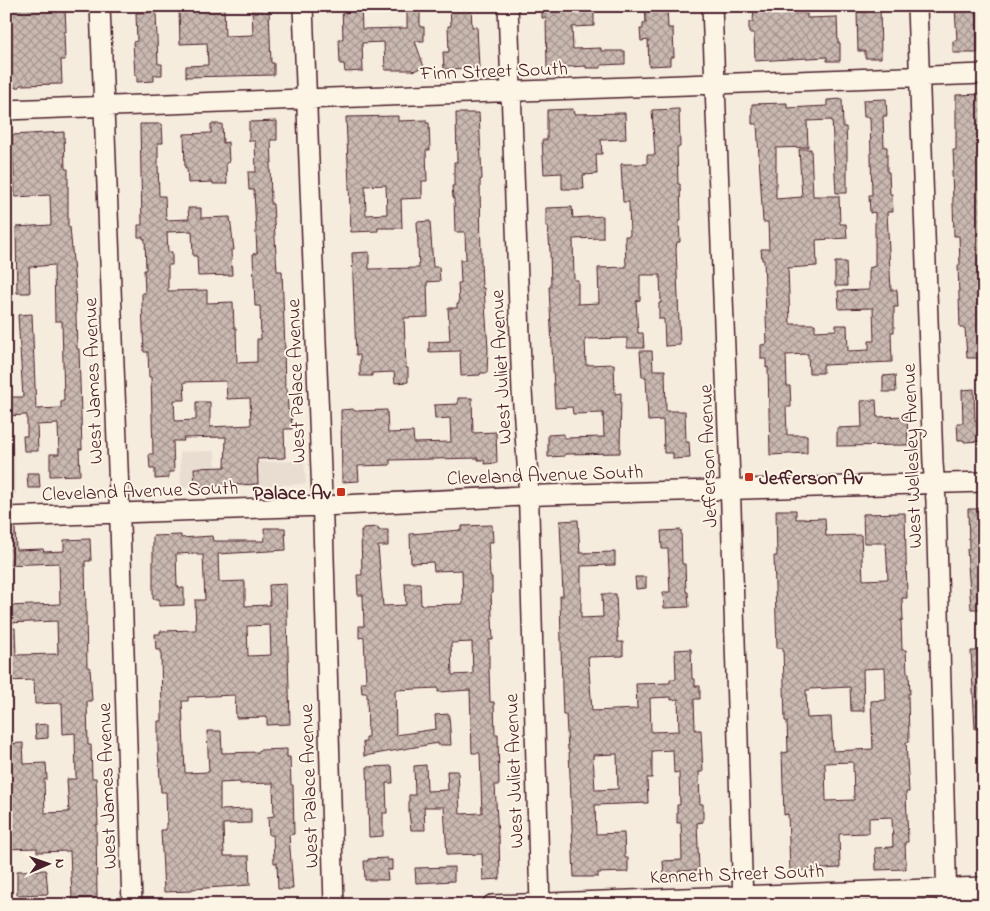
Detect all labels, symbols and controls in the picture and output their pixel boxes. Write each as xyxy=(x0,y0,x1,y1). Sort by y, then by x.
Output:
street label: Finn Street South xyxy=(419,55,568,90)
street label: West Juliet Avenue xyxy=(484,289,521,445)
street label: West James Avenue xyxy=(77,297,112,465)
street label: West Palace Avenue xyxy=(280,298,315,464)
street label: West Wellesley Avenue xyxy=(896,363,931,549)
street label: Jefferson Avenue xyxy=(693,384,726,528)
street label: Cleveland Avenue South xyxy=(446,459,644,494)
place label: Jefferson Av xyxy=(759,465,864,494)
marker: Jefferson Av xyxy=(743,471,755,483)
street label: Cleveland Avenue South xyxy=(41,475,239,510)
place label: Palace Av xyxy=(253,480,332,509)
marker: Palace Av xyxy=(335,486,347,498)
street label: West Juliet Avenue xyxy=(498,693,533,849)
street label: West James Avenue xyxy=(91,702,126,870)
street label: West Palace Avenue xyxy=(293,703,328,869)
north arrow xyxy=(22,838,72,888)
street label: Kenneth Street South xyxy=(649,858,825,893)
text: N xyxy=(49,859,70,869)

